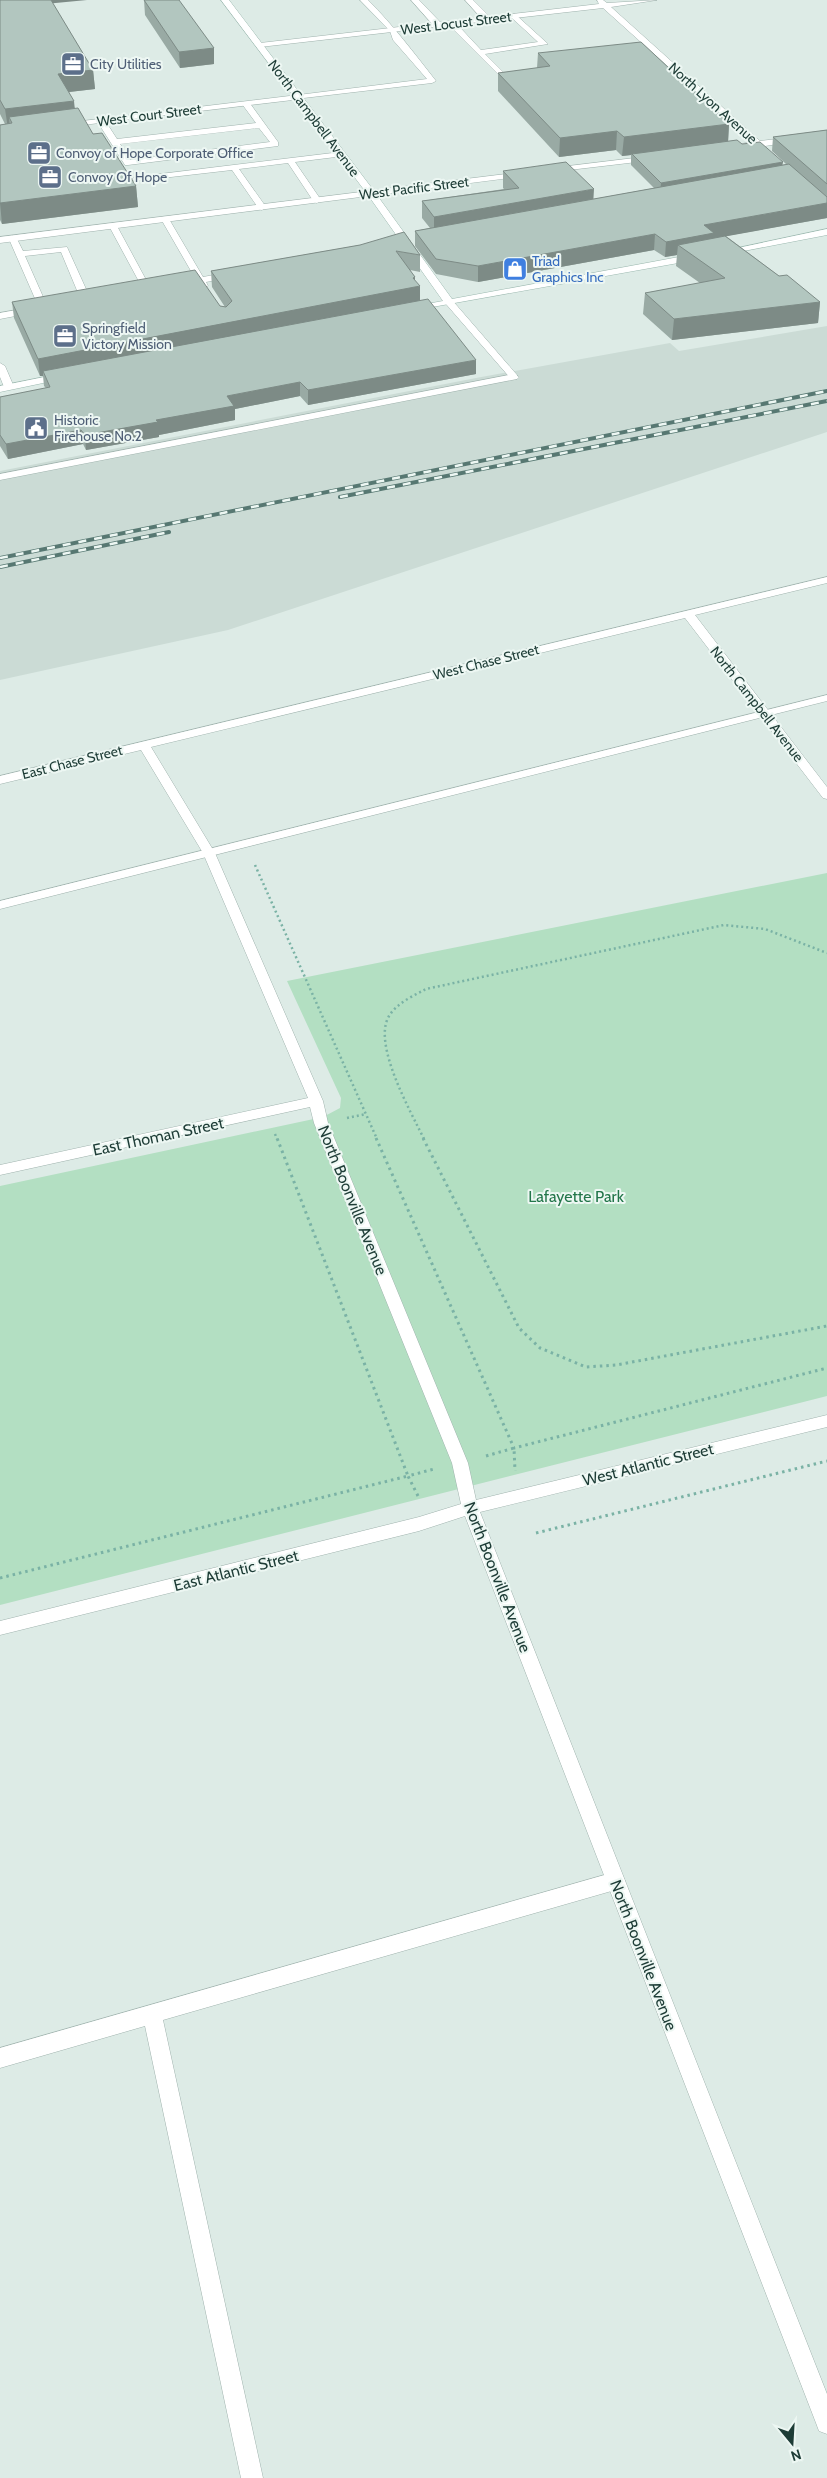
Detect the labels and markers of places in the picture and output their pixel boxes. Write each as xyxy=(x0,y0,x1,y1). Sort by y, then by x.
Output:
office icon: City Utilities xyxy=(60,51,86,77)
place label: City Utilities xyxy=(90,55,162,73)
office icon: Convoy of Hope Corporate Office xyxy=(26,140,52,166)
place label: Convoy of Hope Corporate Office xyxy=(56,144,254,162)
office icon: Convoy Of Hope xyxy=(37,164,63,190)
place label: Convoy Of Hope xyxy=(68,168,167,186)
place label: Triad Graphics Inc xyxy=(532,252,604,286)
shop icon: Triad Graphics Inc xyxy=(502,256,528,282)
place label: Springfield Victory Mission xyxy=(82,319,172,353)
office icon: Springfield Victory Mission xyxy=(52,323,78,349)
place label: Historic Firehouse No.2 xyxy=(54,411,142,445)
public building icon: Historic Firehouse No.2 xyxy=(23,415,49,441)

